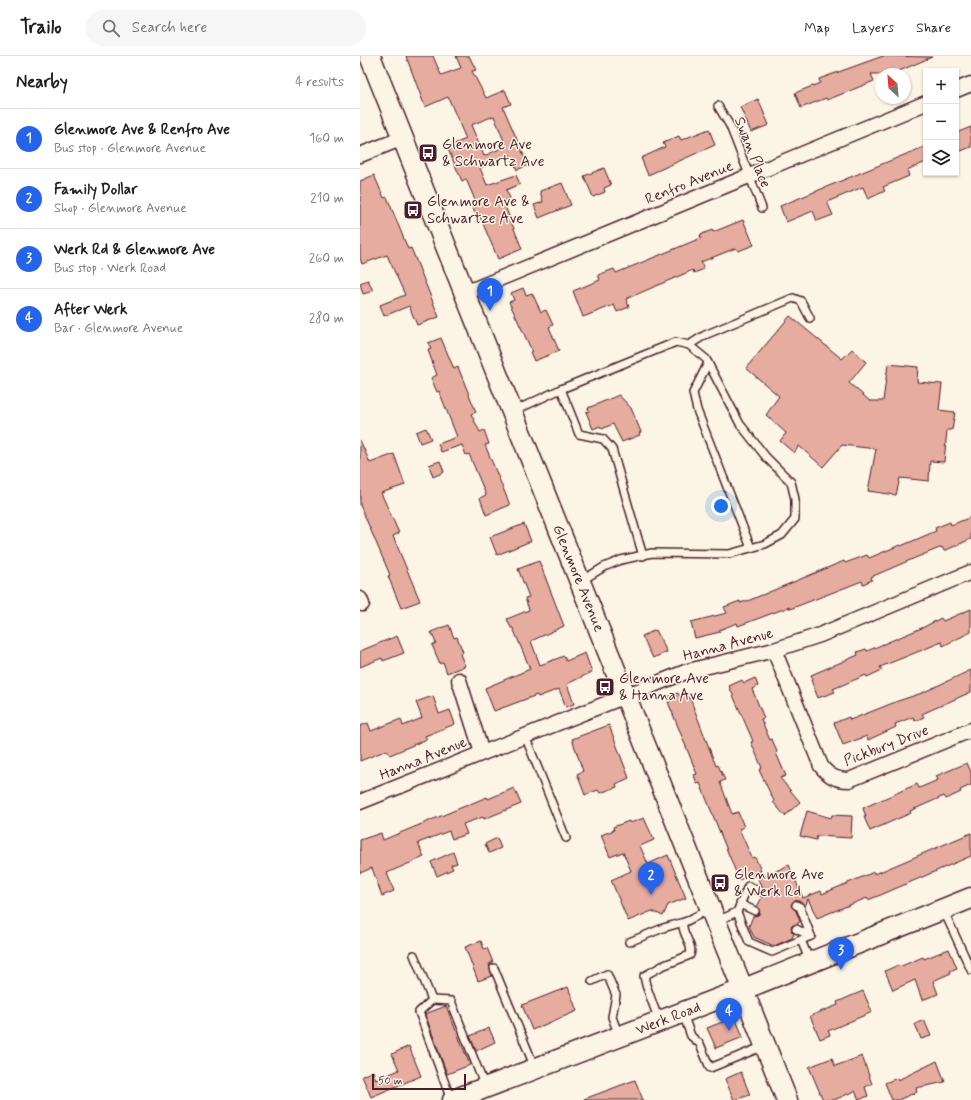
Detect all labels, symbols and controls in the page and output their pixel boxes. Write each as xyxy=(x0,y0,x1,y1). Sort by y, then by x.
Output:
search box xyxy=(86,10,366,46)
text: Trailo xyxy=(20,15,62,40)
icon: search xyxy=(100,17,122,39)
text: Search here xyxy=(132,18,207,38)
text: Map xyxy=(804,19,830,37)
text: Layers xyxy=(852,19,894,37)
text: Share xyxy=(916,19,951,37)
north arrow xyxy=(875,68,911,104)
map controls xyxy=(923,68,959,176)
button: + xyxy=(923,68,959,104)
text: Nearby xyxy=(16,71,68,93)
text: 4 results xyxy=(295,74,344,91)
button: − xyxy=(923,104,959,140)
street label: Swan Place xyxy=(729,114,775,191)
text: Glenmore Ave & Renfro Ave xyxy=(54,120,230,140)
text: 1 xyxy=(26,130,32,147)
text: 160 m xyxy=(309,130,344,147)
place label: Glenmore Ave & Schwartz Ave xyxy=(442,135,545,172)
text: Bus stop · Glenmore Avenue xyxy=(54,140,206,157)
button: layers xyxy=(923,140,959,176)
bus stop icon: Glenmore Ave & Schwartz Ave xyxy=(417,142,439,164)
street label: Renfro Avenue xyxy=(642,156,736,210)
text: Family Dollar xyxy=(54,180,137,200)
text: 2 xyxy=(26,190,32,207)
text: 210 m xyxy=(310,190,344,207)
place label: Glenmore Ave & Schwartze Ave xyxy=(427,192,530,229)
bus stop icon: Glenmore Ave & Schwartze Ave xyxy=(402,199,424,221)
text: Shop · Glenmore Avenue xyxy=(54,200,187,217)
text: Werk Rd & Glenmore Ave xyxy=(54,240,215,260)
text: 3 xyxy=(26,250,32,267)
text: 260 m xyxy=(309,250,344,267)
text: Bus stop · Werk Road xyxy=(54,260,166,277)
pin: 1 xyxy=(477,278,503,311)
text: After Werk xyxy=(54,300,127,320)
text: 4 xyxy=(25,310,33,327)
text: 280 m xyxy=(309,310,344,327)
text: Bar · Glenmore Avenue xyxy=(54,320,183,337)
your location xyxy=(711,496,731,516)
street label: Glenmore Avenue xyxy=(547,522,609,635)
street label: Hanna Avenue xyxy=(681,623,776,667)
place label: Glenmore Ave & Hanna Ave xyxy=(619,669,709,706)
bus stop icon: Glenmore Ave & Hanna Ave xyxy=(594,676,616,698)
street label: Pickbury Drive xyxy=(841,720,932,771)
street label: Hanna Avenue xyxy=(377,732,470,786)
pin: 2 xyxy=(638,862,664,895)
place label: Glenmore Ave & Werk Rd xyxy=(734,865,824,902)
bus stop icon: Glenmore Ave & Werk Rd xyxy=(709,872,731,894)
pin: 3 xyxy=(828,937,854,970)
street label: Werk Road xyxy=(633,997,704,1040)
pin: 4 xyxy=(716,998,742,1031)
scale bar xyxy=(372,1072,466,1091)
text: 50 m xyxy=(378,1074,403,1088)

